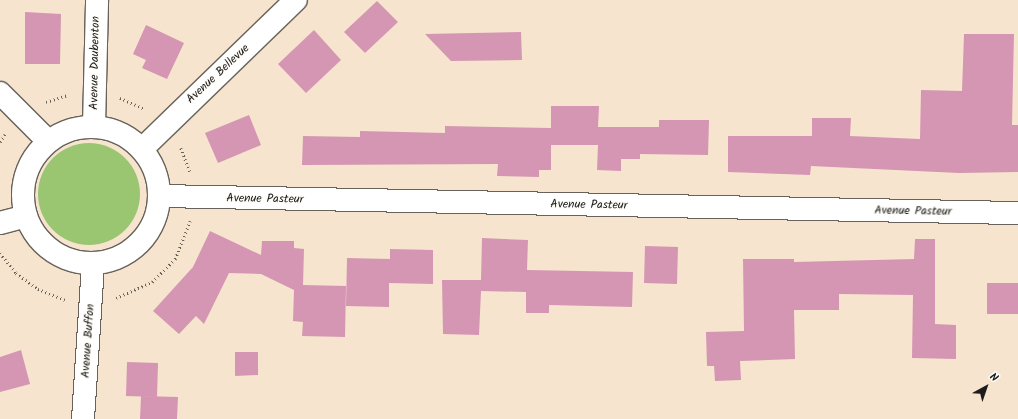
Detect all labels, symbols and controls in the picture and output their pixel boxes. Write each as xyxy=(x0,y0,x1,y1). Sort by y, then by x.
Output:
street label: Avenue Daubenton xyxy=(87,16,103,110)
street label: Avenue Bellevue xyxy=(184,41,252,107)
street label: Avenue Pasteur xyxy=(226,191,304,207)
street label: Avenue Pasteur xyxy=(550,197,628,213)
street label: Avenue Pasteur xyxy=(874,203,952,219)
street label: Avenue Buffon xyxy=(78,303,98,379)
north arrow xyxy=(966,367,1006,407)
text: N xyxy=(985,369,1002,387)

